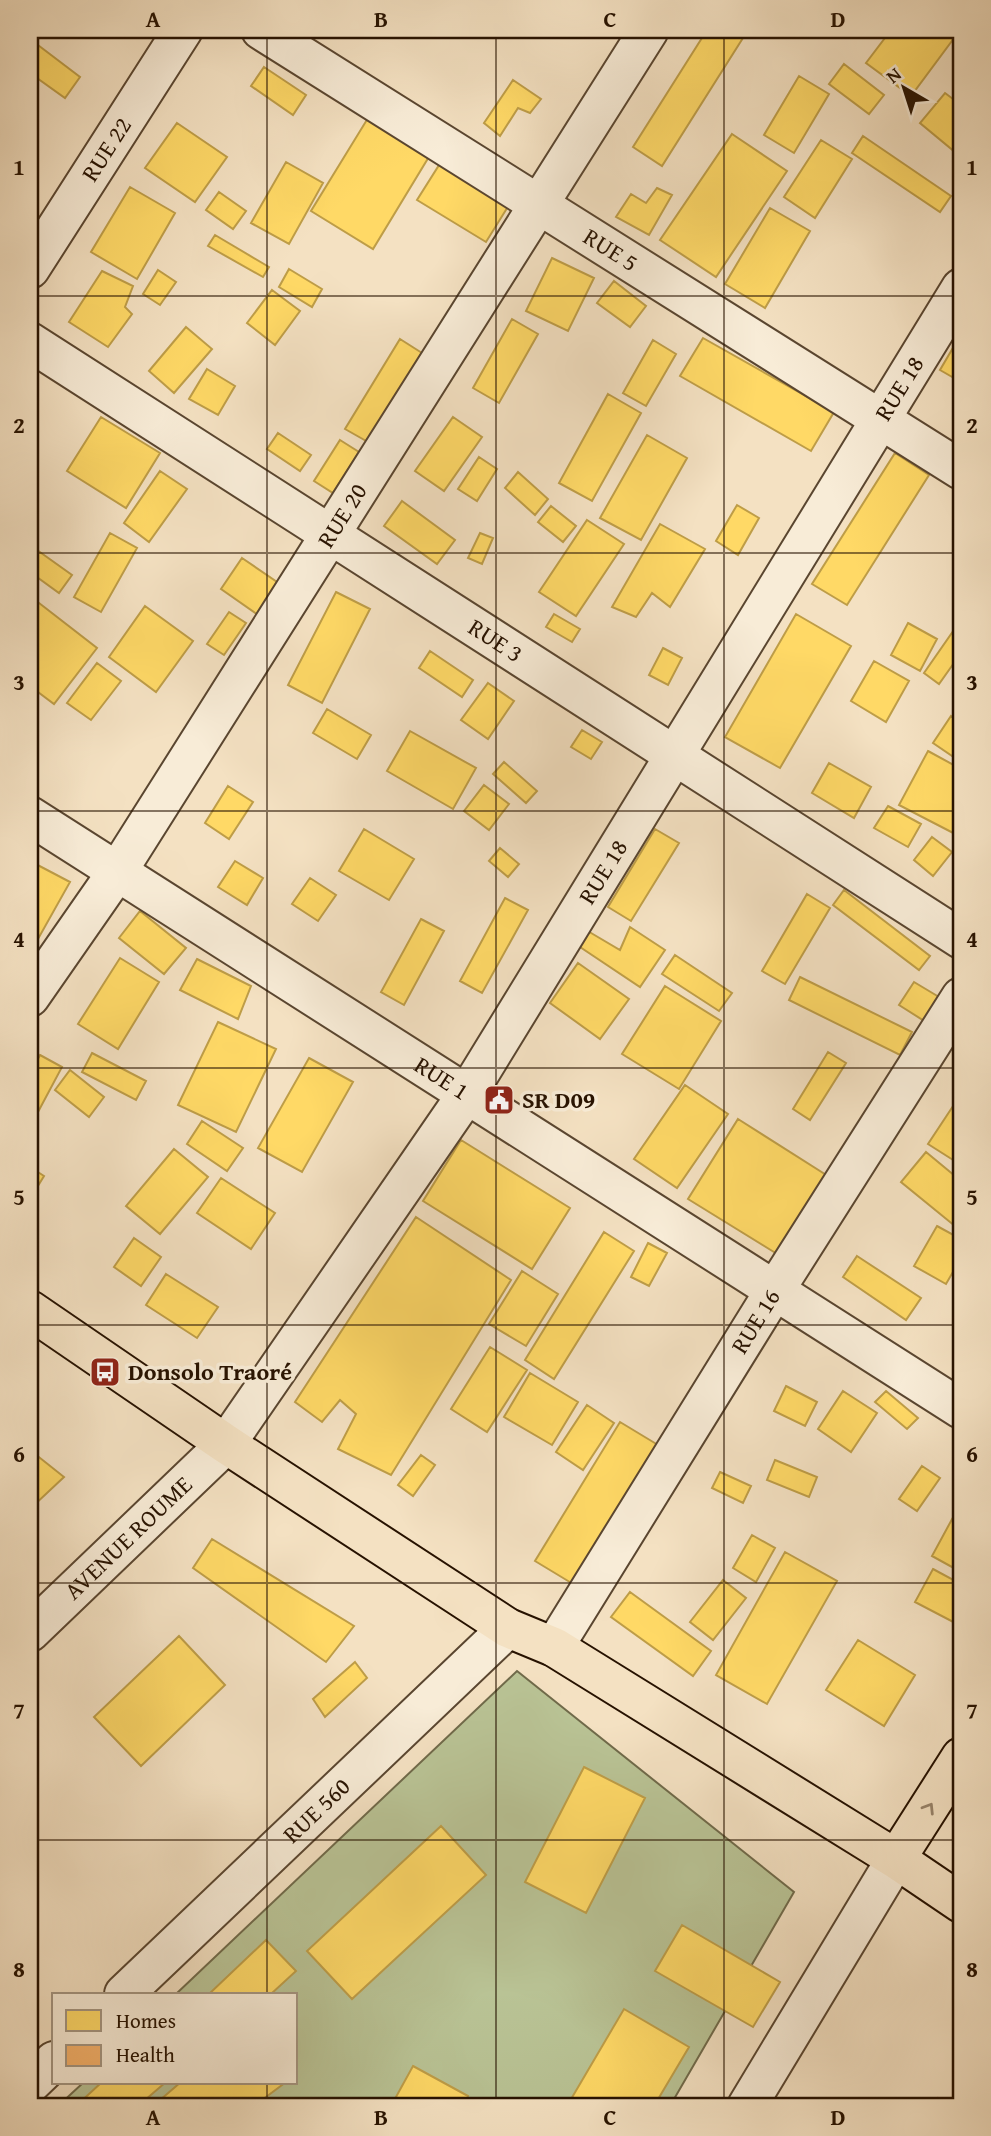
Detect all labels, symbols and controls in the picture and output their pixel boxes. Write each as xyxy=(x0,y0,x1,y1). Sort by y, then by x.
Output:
text: A xyxy=(146,2,161,35)
text: B xyxy=(374,2,388,35)
text: C xyxy=(603,2,617,35)
text: D xyxy=(831,2,846,35)
north arrow xyxy=(869,52,939,122)
text: N xyxy=(880,60,907,90)
street label: RUE 22 xyxy=(72,110,140,188)
text: 1 xyxy=(13,150,25,183)
text: 1 xyxy=(966,150,978,183)
street label: RUE 5 xyxy=(577,219,645,280)
street label: RUE 18 xyxy=(866,349,932,427)
text: 2 xyxy=(13,408,25,441)
text: 2 xyxy=(966,408,978,441)
street label: RUE 20 xyxy=(308,476,375,554)
street label: RUE 3 xyxy=(462,610,530,671)
text: 3 xyxy=(13,665,25,698)
text: 3 xyxy=(966,665,978,698)
street label: RUE 18 xyxy=(569,833,636,911)
text: 4 xyxy=(13,922,25,955)
text: 4 xyxy=(966,922,978,955)
street label: RUE 1 xyxy=(408,1047,476,1108)
place label: SR D09 xyxy=(522,1082,595,1117)
public building icon: SR D09 xyxy=(482,1083,516,1117)
text: 5 xyxy=(13,1180,25,1213)
text: 5 xyxy=(966,1180,978,1213)
street label: RUE 16 xyxy=(722,1282,789,1360)
place label: Donsolo Traoré xyxy=(128,1354,292,1389)
bus stop icon: Donsolo Traoré xyxy=(88,1355,122,1389)
text: 6 xyxy=(13,1437,25,1470)
text: 6 xyxy=(966,1437,978,1470)
street label: AVENUE ROUME xyxy=(56,1468,200,1607)
text: 7 xyxy=(13,1694,25,1727)
text: 7 xyxy=(966,1694,978,1727)
street label: RUE 560 xyxy=(275,1769,358,1851)
one-way arrow xyxy=(920,1803,933,1816)
text: 8 xyxy=(13,1952,25,1985)
text: 8 xyxy=(966,1952,978,1985)
legend xyxy=(52,1993,298,2084)
text: Homes xyxy=(116,2005,176,2036)
text: Health xyxy=(116,2039,175,2070)
text: A xyxy=(146,2100,161,2133)
text: B xyxy=(374,2100,388,2133)
text: C xyxy=(603,2100,617,2133)
text: D xyxy=(831,2100,846,2133)

